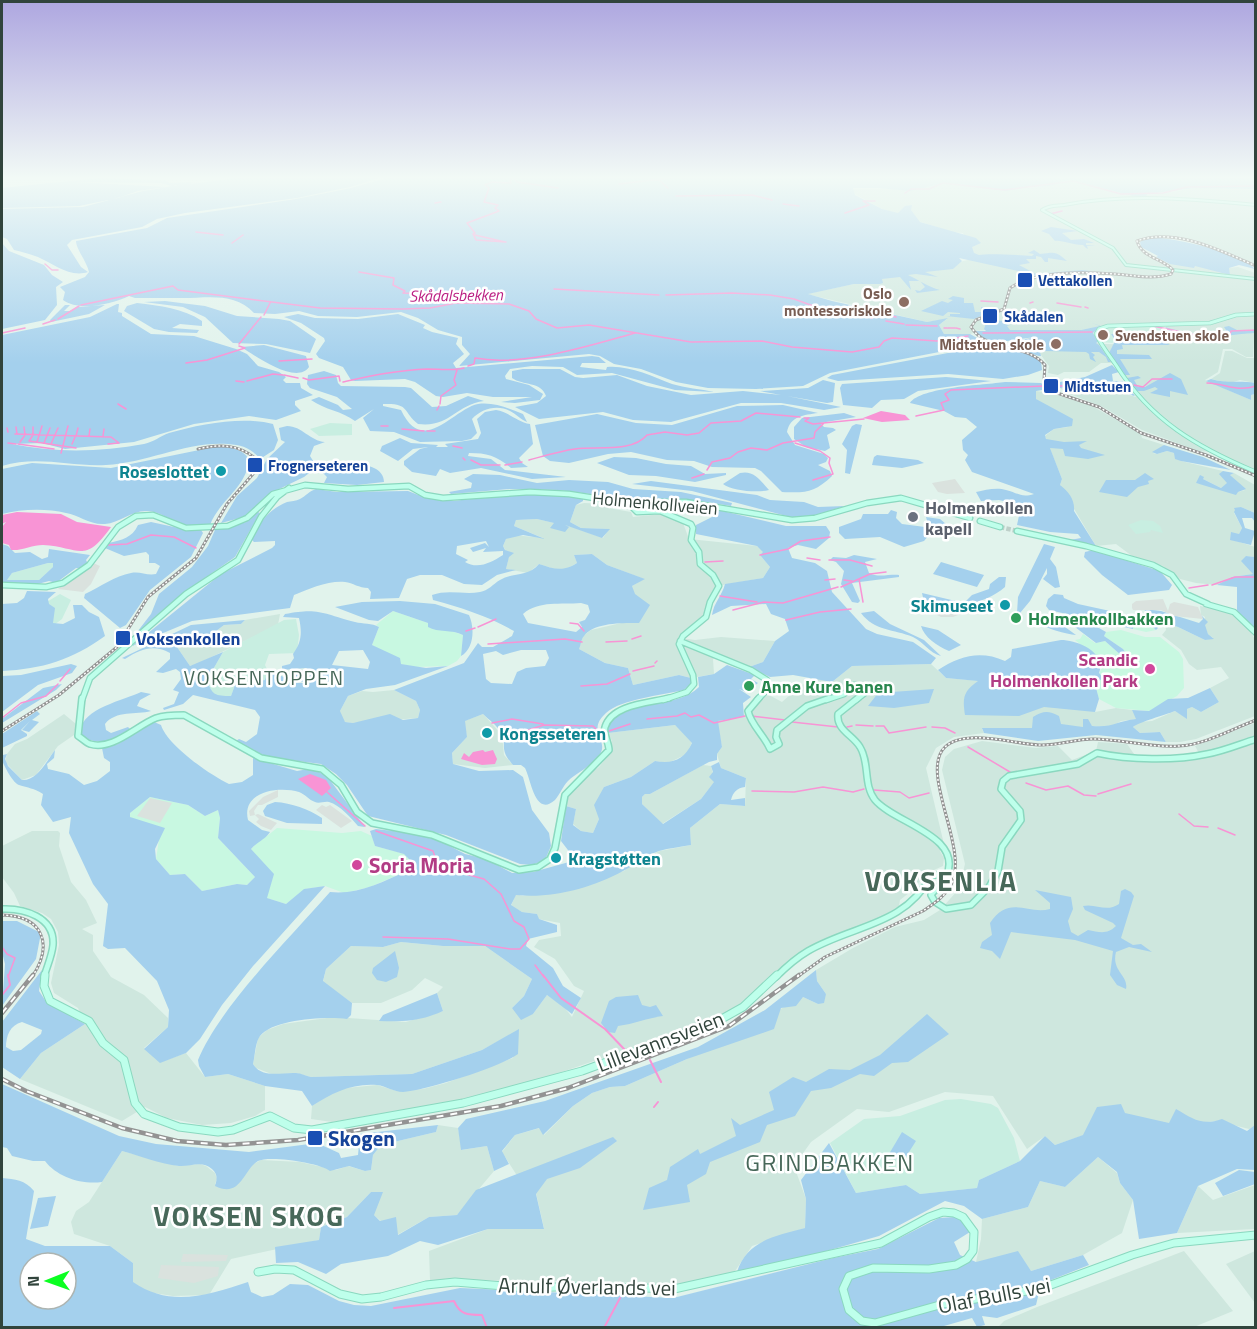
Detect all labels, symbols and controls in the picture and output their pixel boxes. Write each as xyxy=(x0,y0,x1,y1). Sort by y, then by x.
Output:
place label: Vettakollen xyxy=(1038,269,1112,292)
marker: Vettakollen xyxy=(1016,271,1034,289)
water label: Skådalsbekken xyxy=(409,282,504,308)
place label: Oslo montessoriskole xyxy=(784,282,892,322)
marker: Oslo montessoriskole xyxy=(897,295,911,309)
place label: Skådalen xyxy=(1004,305,1063,328)
marker: Skådalen xyxy=(981,307,999,325)
place label: Svendstuen skole xyxy=(1115,324,1229,347)
marker: Svendstuen skole xyxy=(1096,328,1110,342)
place label: Midtstuen skole xyxy=(939,333,1044,356)
marker: Midtstuen skole xyxy=(1049,337,1063,351)
place label: Midtstuen xyxy=(1064,375,1131,398)
marker: Midtstuen xyxy=(1042,377,1060,395)
place label: Frognerseteren xyxy=(268,454,368,477)
marker: Frognerseteren xyxy=(246,456,264,474)
place label: Roseslottet xyxy=(119,458,209,485)
marker: Roseslottet xyxy=(214,464,228,478)
street label: Holmenkollveien xyxy=(591,484,719,522)
place label: Holmenkollen kapell xyxy=(925,494,1033,542)
marker: Holmenkollen kapell xyxy=(906,510,920,524)
place label: Skimuseet xyxy=(911,592,993,619)
marker: Skimuseet xyxy=(998,598,1012,612)
place label: Holmenkollbakken xyxy=(1028,605,1174,632)
marker: Holmenkollbakken xyxy=(1009,611,1023,625)
place label: Voksenkollen xyxy=(136,625,240,652)
marker: Voksenkollen xyxy=(114,629,132,647)
place label: Scandic Holmenkollen Park xyxy=(990,646,1139,694)
district label: VOKSENTOPPEN xyxy=(183,662,345,693)
marker: Scandic Holmenkollen Park xyxy=(1143,662,1157,676)
place label: Anne Kure banen xyxy=(761,673,893,700)
marker: Anne Kure banen xyxy=(742,679,756,693)
place label: Kongsseteren xyxy=(499,720,606,747)
marker: Kongsseteren xyxy=(480,726,494,740)
place label: Kragstøtten xyxy=(568,845,661,872)
place label: Soria Moria xyxy=(369,849,473,881)
marker: Kragstøtten xyxy=(549,851,563,865)
marker: Soria Moria xyxy=(350,858,364,872)
district label: VOKSENLIA xyxy=(864,859,1018,902)
street label: Lillevannsveien xyxy=(592,1002,728,1080)
place label: Skogen xyxy=(328,1122,395,1154)
marker: Skogen xyxy=(306,1129,324,1147)
district label: GRINDBAKKEN xyxy=(745,1144,915,1180)
district label: VOKSEN SKOG xyxy=(153,1194,345,1237)
north arrow xyxy=(18,1251,78,1311)
street label: Arnulf Øverlands vei xyxy=(498,1268,676,1304)
street label: Olaf Bulls vei xyxy=(935,1268,1053,1322)
text: N xyxy=(21,1276,45,1287)

